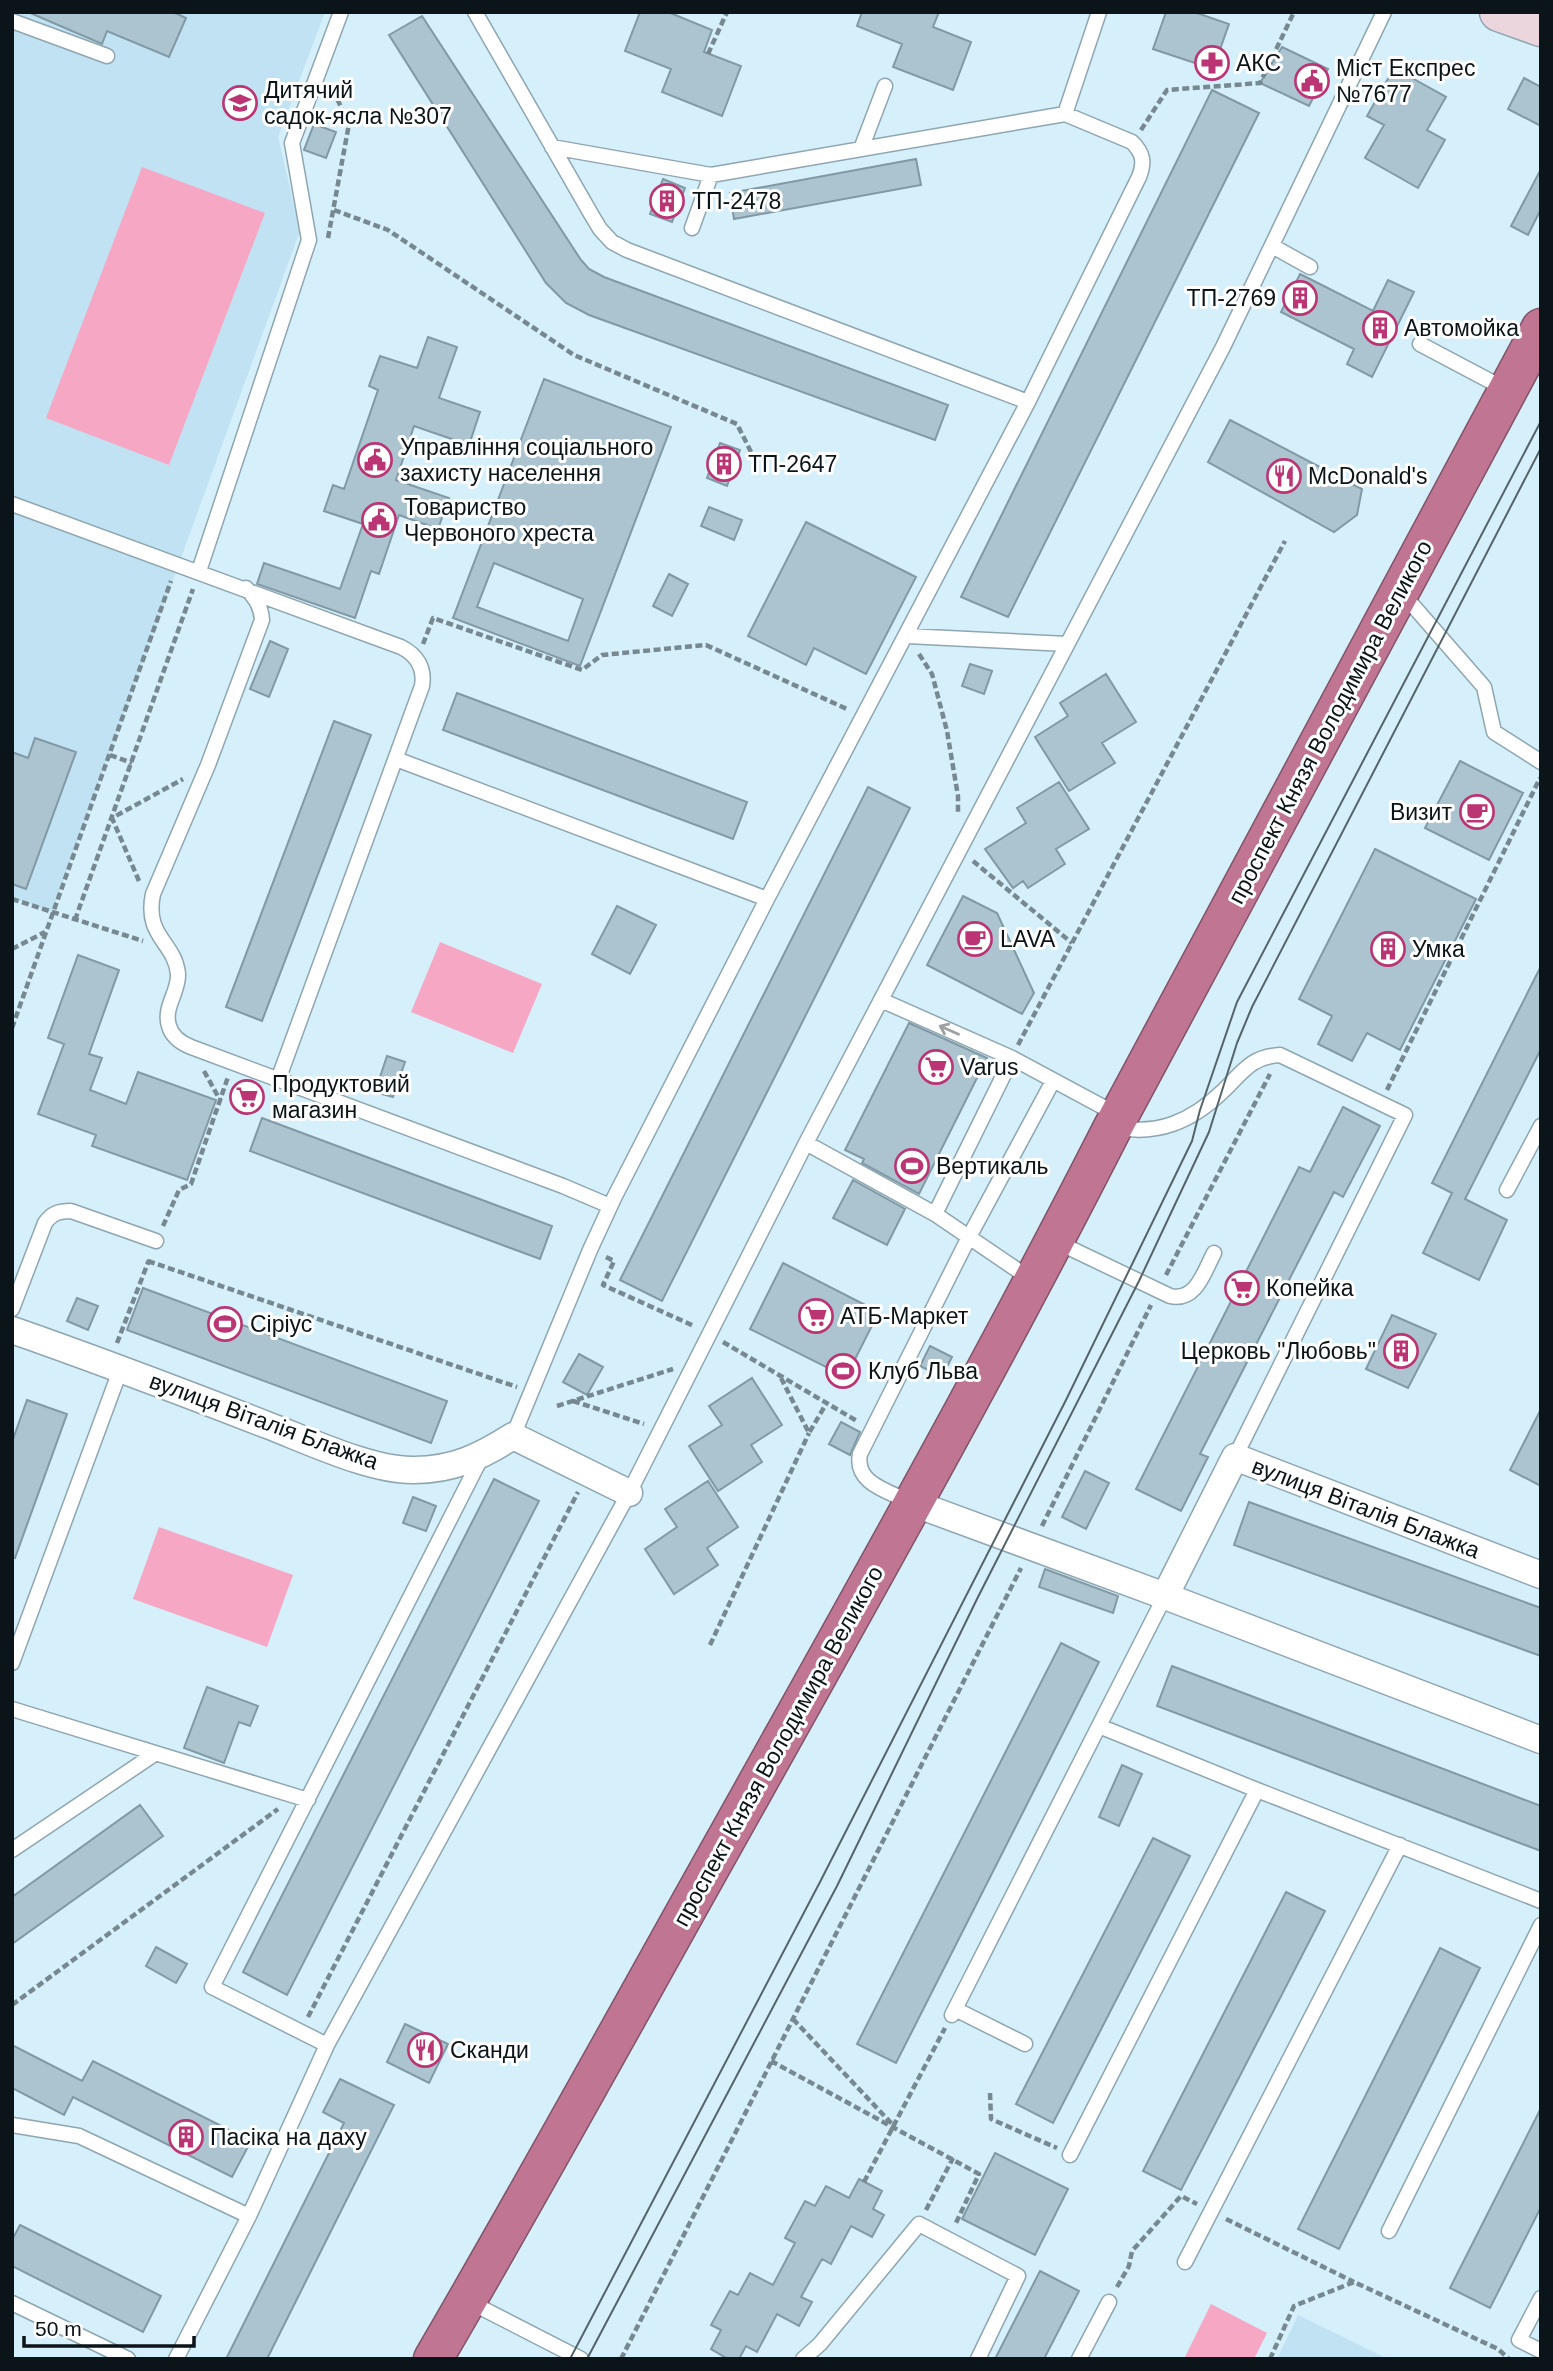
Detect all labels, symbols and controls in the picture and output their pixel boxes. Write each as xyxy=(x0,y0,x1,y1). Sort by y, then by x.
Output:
pharmacy icon: АКС xyxy=(1193,44,1231,82)
place label: АКС xyxy=(1236,50,1281,76)
place label: Міст Експрес №7677 xyxy=(1336,55,1475,107)
public building icon: Міст Експрес №7677 xyxy=(1293,62,1331,100)
place label: Дитячий садок-ясла №307 xyxy=(264,77,452,129)
school or university icon: Дитячий садок-ясла №307 xyxy=(221,84,259,122)
building icon: ТП-2478 xyxy=(648,182,686,220)
place label: ТП-2478 xyxy=(692,188,781,214)
building icon: ТП-2769 xyxy=(1281,279,1319,317)
place label: ТП-2769 xyxy=(1187,285,1276,311)
building icon: Автомойка xyxy=(1361,309,1399,347)
place label: Автомойка xyxy=(1404,315,1519,341)
place label: Управління соціального захисту населення xyxy=(400,434,653,486)
public building icon: Управління соціального захисту населення xyxy=(356,441,394,479)
building icon: ТП-2647 xyxy=(705,445,743,483)
place label: ТП-2647 xyxy=(748,451,837,477)
restaurant icon: McDonald's xyxy=(1265,457,1303,495)
place label: McDonald's xyxy=(1308,463,1427,489)
place label: Товариство Червоного хреста xyxy=(404,494,594,546)
public building icon: Товариство Червоного хреста xyxy=(360,501,398,539)
street label: проспект Князя Володимира Великого xyxy=(1223,536,1437,908)
cafe icon: Визит xyxy=(1458,793,1496,831)
place label: Визит xyxy=(1390,799,1452,825)
cafe icon: LAVA xyxy=(956,920,994,958)
place label: LAVA xyxy=(1000,926,1056,952)
building icon: Умка xyxy=(1369,930,1407,968)
place label: Умка xyxy=(1412,936,1465,962)
one-way arrow xyxy=(939,1023,961,1036)
supermarket icon: Varus xyxy=(917,1048,955,1086)
place label: Varus xyxy=(960,1054,1018,1080)
place label: Продуктовий магазин xyxy=(272,1071,410,1123)
supermarket icon: Продуктовий магазин xyxy=(228,1078,266,1116)
sports icon: Вертикаль xyxy=(893,1147,931,1185)
place label: Вертикаль xyxy=(936,1153,1049,1179)
supermarket icon: Копейка xyxy=(1223,1269,1261,1307)
place label: Копейка xyxy=(1266,1275,1354,1301)
supermarket icon: АТБ-Маркет xyxy=(797,1297,835,1335)
place label: АТБ-Маркет xyxy=(840,1303,969,1329)
sports icon: Сіріус xyxy=(206,1305,244,1343)
place label: Сіріус xyxy=(250,1311,312,1337)
building icon: Церковь "Любовь" xyxy=(1382,1332,1420,1370)
place label: Церковь "Любовь" xyxy=(1181,1338,1376,1364)
sports icon: Клуб Льва xyxy=(824,1352,862,1390)
place label: Клуб Льва xyxy=(868,1358,978,1384)
street label: вулиця Віталія Блажка xyxy=(146,1367,382,1475)
street label: вулиця Віталія Блажка xyxy=(1249,1453,1484,1564)
street label: проспект Князя Володимира Великого xyxy=(668,1561,888,1931)
restaurant icon: Сканди xyxy=(406,2031,444,2069)
place label: Сканди xyxy=(450,2037,529,2063)
building icon: Пасіка на даху xyxy=(167,2118,205,2156)
place label: Пасіка на даху xyxy=(210,2124,367,2150)
scale bar xyxy=(24,2304,194,2348)
text: 50 m xyxy=(35,2317,82,2340)

